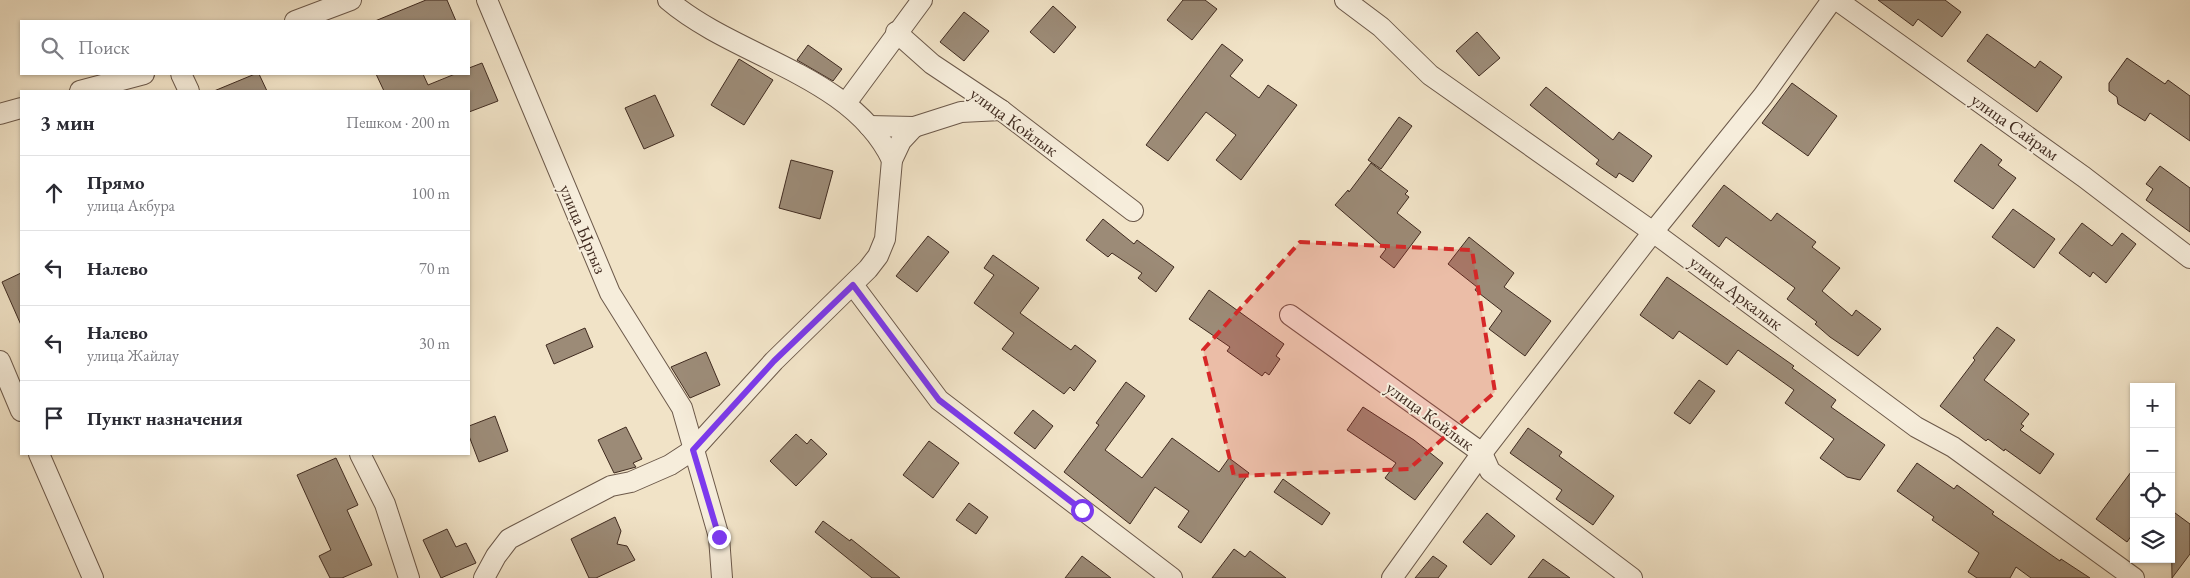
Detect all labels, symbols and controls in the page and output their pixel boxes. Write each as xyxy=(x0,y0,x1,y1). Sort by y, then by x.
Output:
search box xyxy=(20,20,470,75)
icon: search xyxy=(38,34,66,62)
text: Поиск xyxy=(78,35,130,60)
street label: улица Койлык xyxy=(966,82,1063,162)
street label: улица Сайрам xyxy=(1967,88,2064,166)
text: 3 мин xyxy=(40,109,95,136)
text: Пешком · 200 m xyxy=(346,112,450,133)
text: Прямо xyxy=(87,170,145,195)
icon: ahead xyxy=(40,179,68,207)
street label: улица Ыргыз xyxy=(554,181,613,277)
text: 100 m xyxy=(411,183,450,204)
text: улица Акбура xyxy=(87,195,175,216)
street label: улица Аркалык xyxy=(1685,250,1788,335)
icon: left xyxy=(40,254,68,282)
text: Налево xyxy=(87,256,148,281)
text: 70 m xyxy=(419,258,450,279)
text: Налево xyxy=(87,320,148,345)
icon: left xyxy=(40,329,68,357)
text: 30 m xyxy=(419,333,450,354)
text: улица Жайлау xyxy=(87,345,179,366)
street label: улица Койлык xyxy=(1382,376,1479,456)
map controls xyxy=(2130,383,2175,563)
button: + xyxy=(2130,383,2175,428)
icon: arrive xyxy=(40,404,68,432)
text: Пункт назначения xyxy=(87,406,243,431)
button: − xyxy=(2130,428,2175,473)
button: locate xyxy=(2130,473,2175,518)
route start xyxy=(1071,499,1094,522)
button: layers xyxy=(2130,518,2175,563)
route end xyxy=(708,526,731,549)

